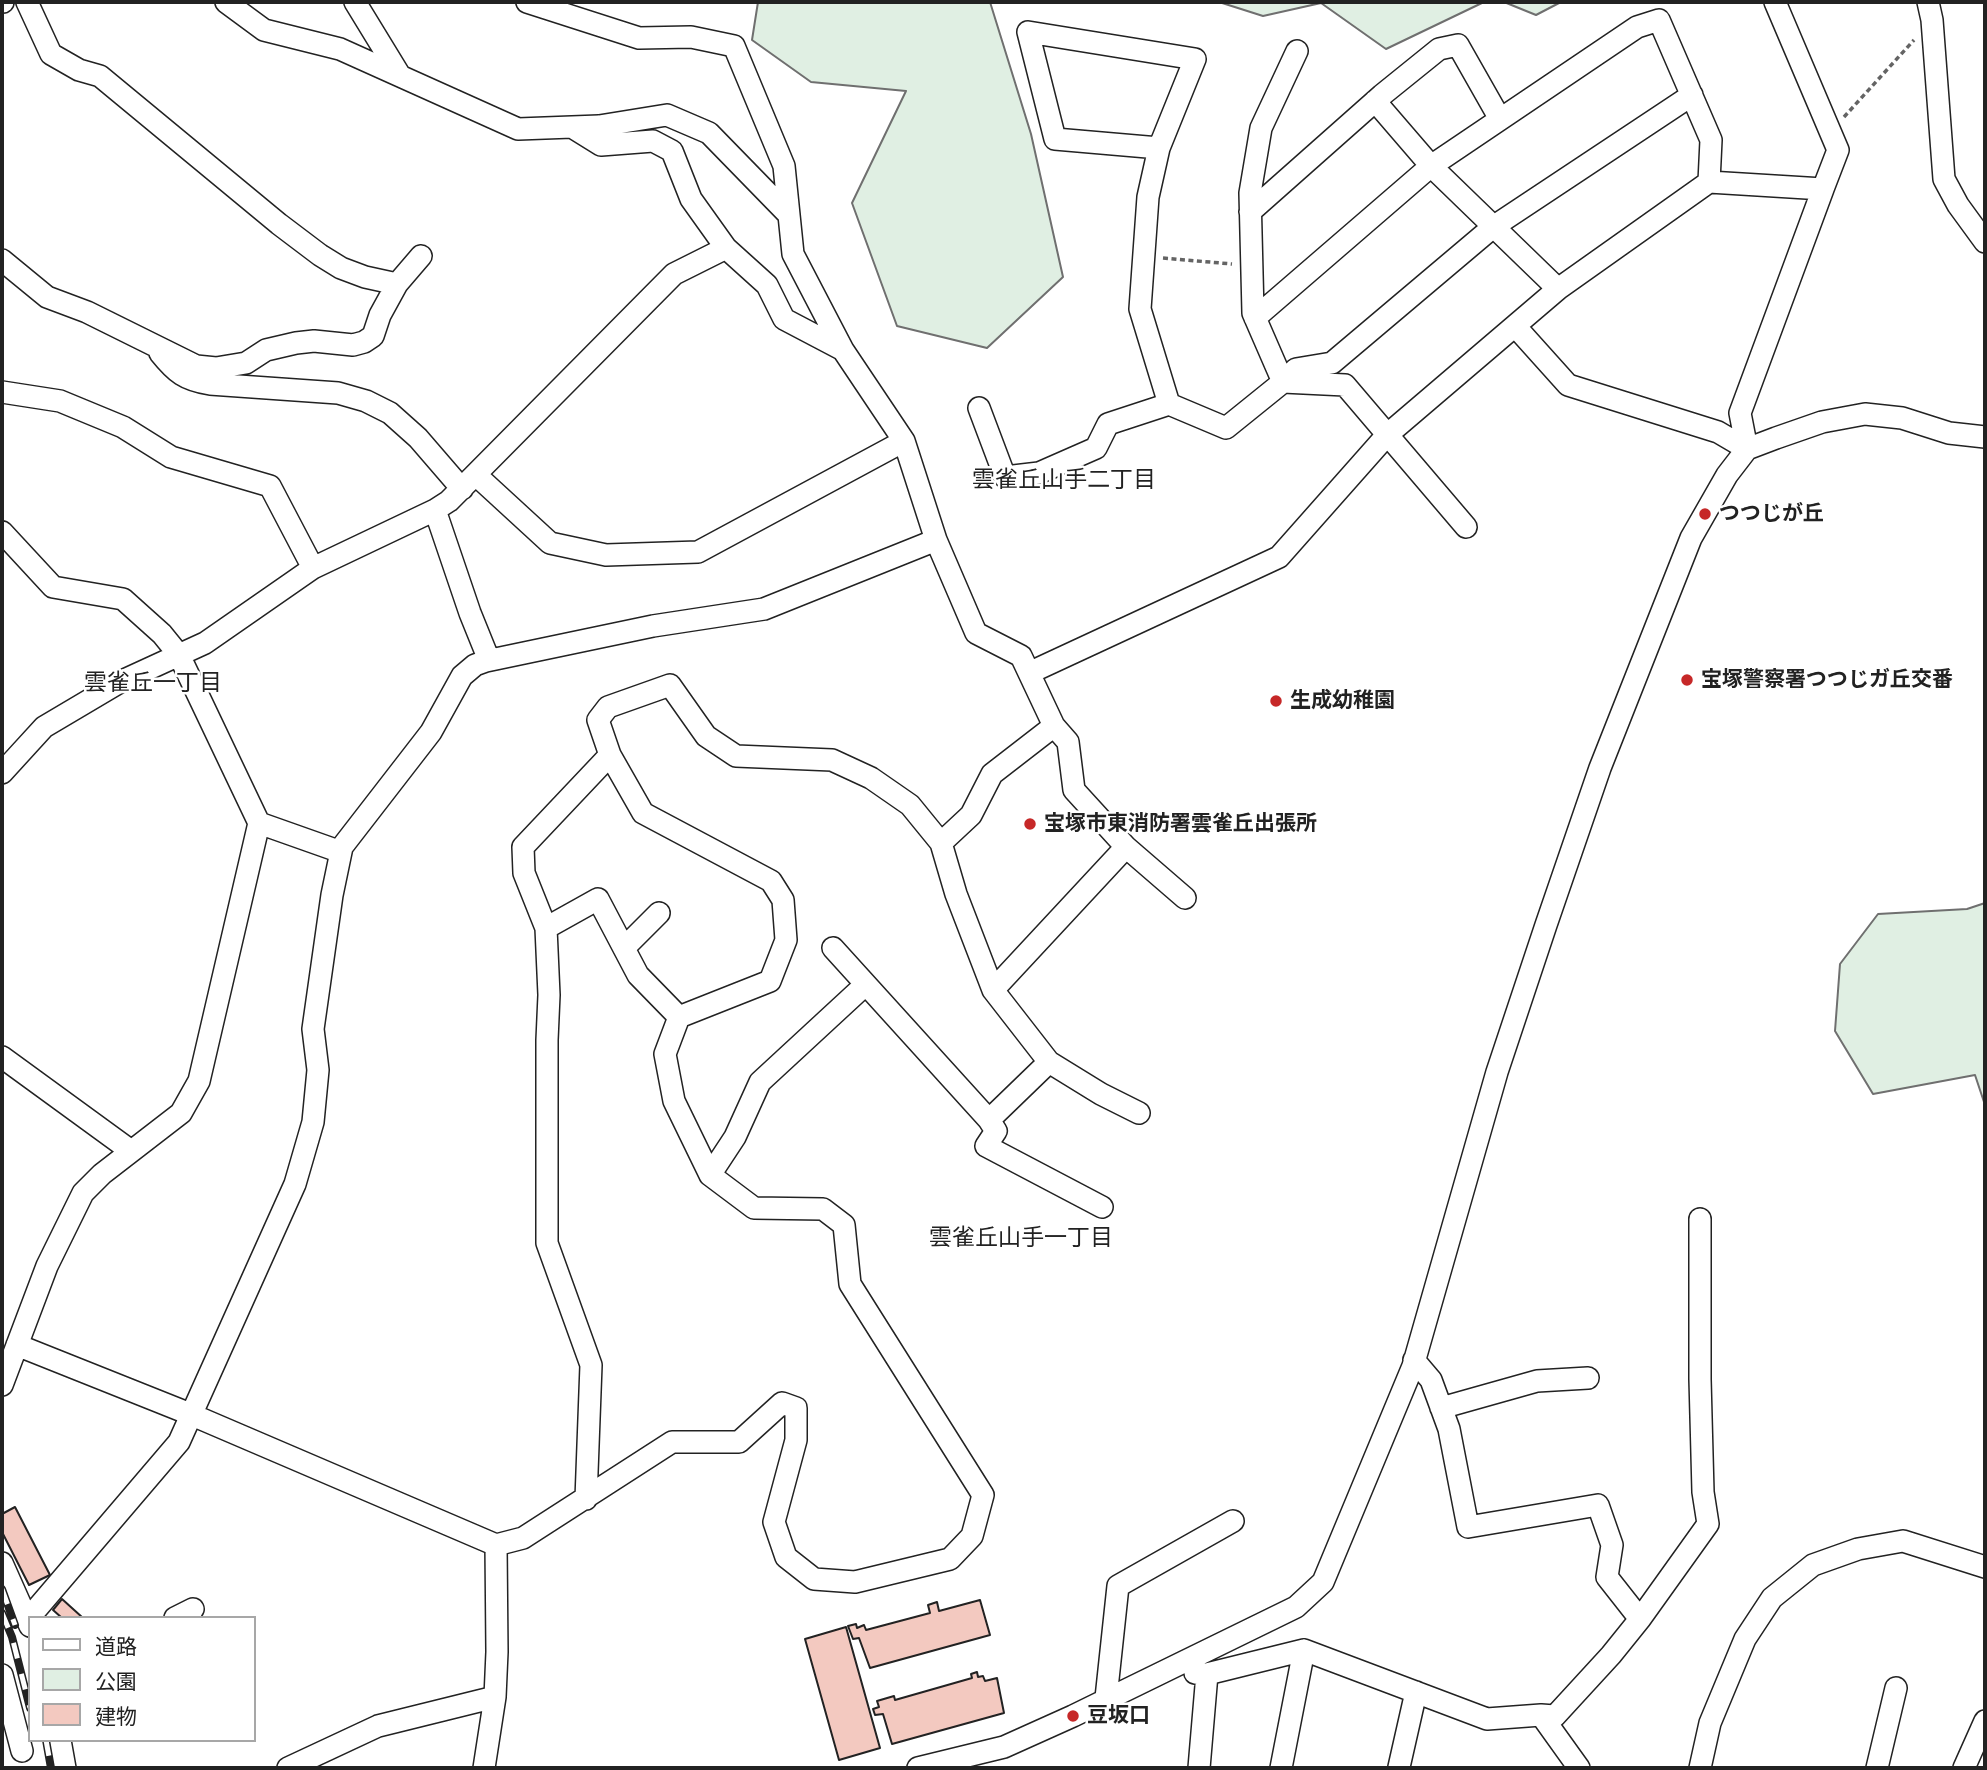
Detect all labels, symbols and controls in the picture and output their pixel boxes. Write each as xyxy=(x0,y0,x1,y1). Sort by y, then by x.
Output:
district label: 雲雀丘山手二丁目 xyxy=(972,466,1156,494)
place label: つつじが丘 xyxy=(1719,501,1824,527)
marker: つつじが丘 xyxy=(1697,506,1713,522)
place label: 宝塚警察署つつじガ丘交番 xyxy=(1701,667,1953,693)
district label: 雲雀丘一丁目 xyxy=(84,669,222,697)
marker: 宝塚警察署つつじガ丘交番 xyxy=(1679,672,1695,688)
place label: 生成幼稚園 xyxy=(1290,688,1395,714)
marker: 生成幼稚園 xyxy=(1268,693,1284,709)
place label: 宝塚市東消防署雲雀丘出張所 xyxy=(1044,811,1317,837)
marker: 宝塚市東消防署雲雀丘出張所 xyxy=(1022,816,1038,832)
district label: 雲雀丘山手一丁目 xyxy=(929,1224,1113,1252)
legend xyxy=(28,1616,256,1742)
text: 道路 xyxy=(95,1634,137,1659)
text: 公園 xyxy=(95,1669,137,1694)
place label: 豆坂口 xyxy=(1087,1703,1150,1729)
text: 建物 xyxy=(95,1704,137,1729)
marker: 豆坂口 xyxy=(1065,1708,1081,1724)

